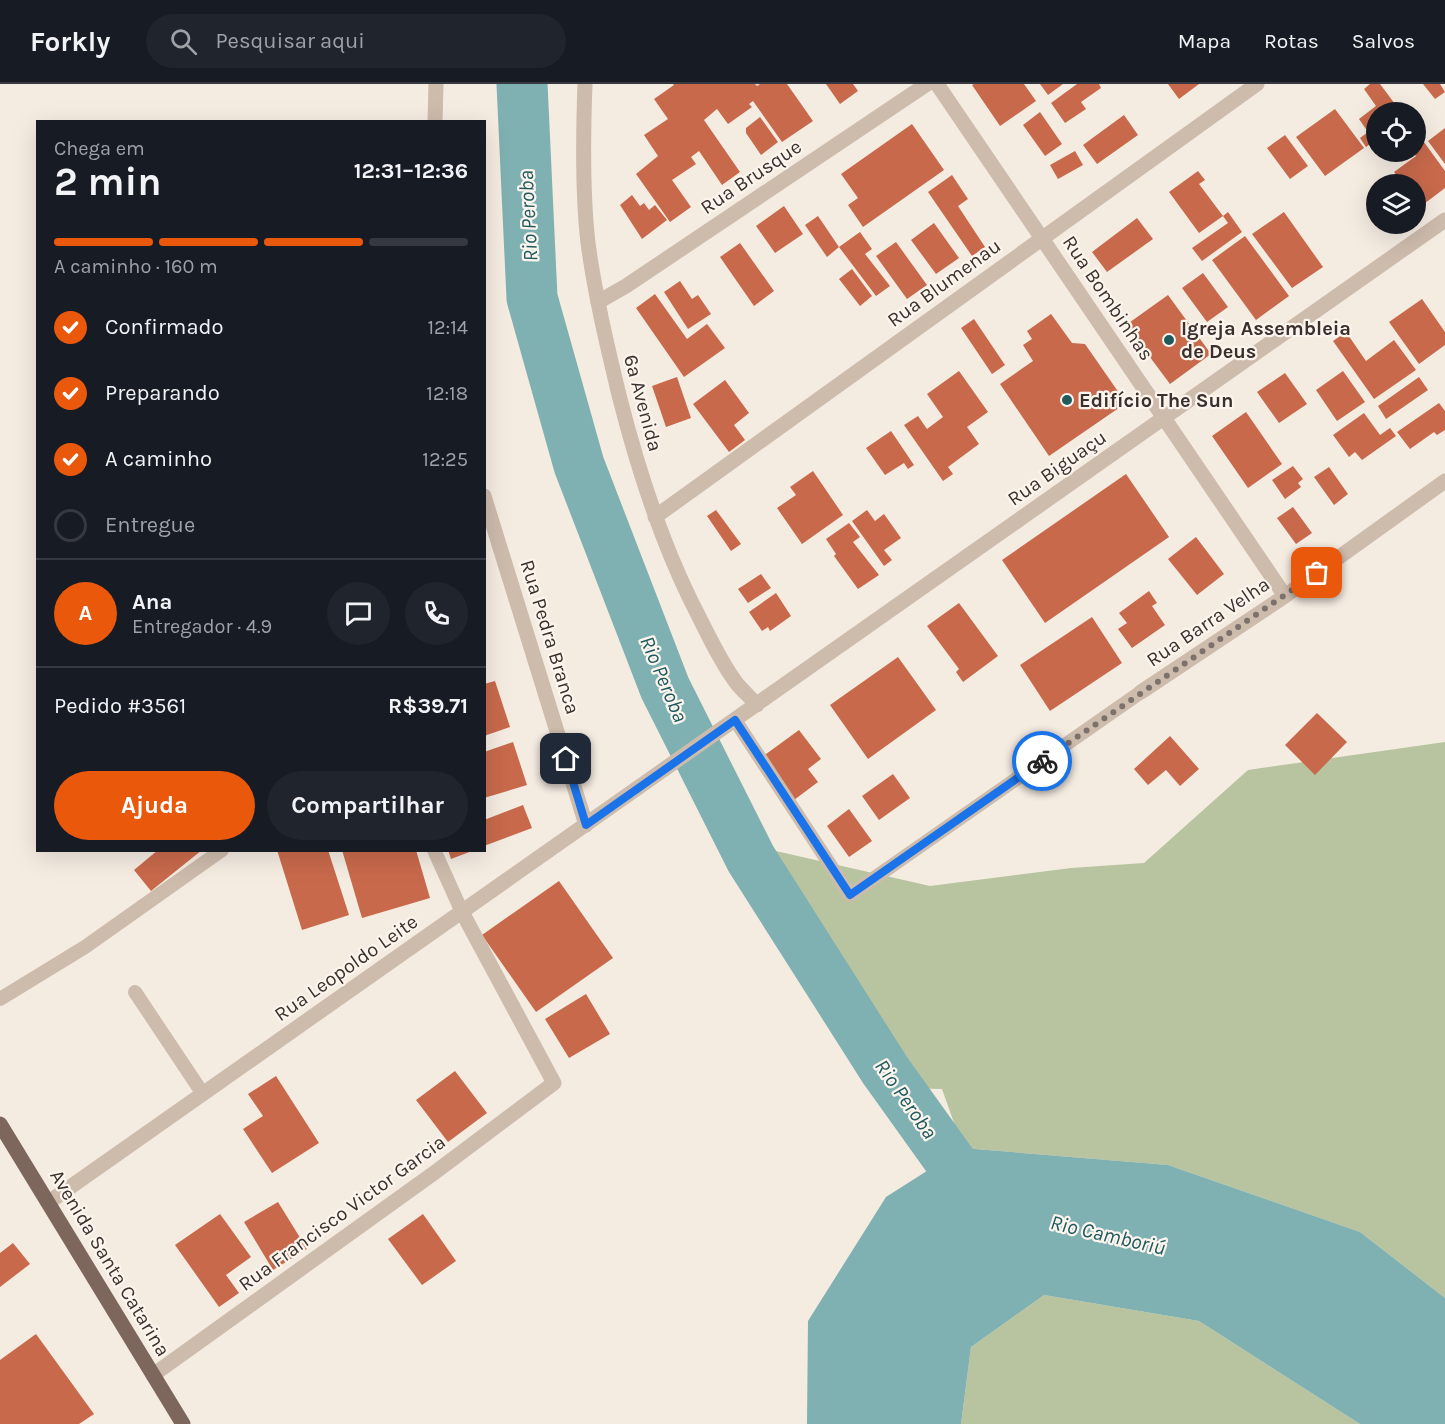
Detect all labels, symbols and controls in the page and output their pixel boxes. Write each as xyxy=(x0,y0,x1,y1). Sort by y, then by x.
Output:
search box xyxy=(146,14,566,68)
text: Forkly xyxy=(30,25,110,58)
icon: search xyxy=(167,25,200,58)
text: Pesquisar aqui xyxy=(215,28,365,54)
text: Mapa xyxy=(1178,29,1231,53)
text: Rotas xyxy=(1264,29,1319,53)
text: Salvos xyxy=(1352,29,1415,53)
map controls xyxy=(1366,102,1426,234)
button: locate xyxy=(1366,102,1426,162)
street label: Rua Brusque xyxy=(696,135,806,219)
text: Chega em xyxy=(54,137,145,160)
text: 12:31–12:36 xyxy=(354,158,468,184)
text: 2 min xyxy=(54,159,162,205)
water label: Rio Peroba xyxy=(514,170,542,262)
button: layers xyxy=(1366,174,1426,234)
street label: Rua Bombinhas xyxy=(1058,231,1158,365)
street label: Rua Blumenau xyxy=(883,234,1005,332)
text: A caminho · 160 m xyxy=(54,255,218,278)
icon: check xyxy=(54,311,87,344)
text: Confirmado xyxy=(105,314,224,340)
text: 12:14 xyxy=(427,316,468,339)
place label: Igreja Assembleia de Deus xyxy=(1181,317,1351,363)
marker: Igreja Assembleia de Deus xyxy=(1162,333,1176,347)
street label: 6ª Avenida xyxy=(619,352,667,454)
icon: check xyxy=(54,377,87,410)
text: Preparando xyxy=(105,380,220,406)
text: 12:18 xyxy=(426,382,468,405)
place label: Edifício The Sun xyxy=(1079,389,1234,412)
marker: Edifício The Sun xyxy=(1060,393,1074,407)
street label: Rua Biguaçu xyxy=(1003,425,1111,511)
icon: check xyxy=(54,443,87,476)
text: A caminho xyxy=(105,446,212,472)
text: 12:25 xyxy=(422,448,468,471)
text: Entregue xyxy=(105,512,195,538)
pin xyxy=(1291,547,1342,598)
icon: bag xyxy=(1300,556,1333,589)
street label: Rua Pedra Branca xyxy=(516,557,584,717)
street label: Rua Barra Velha xyxy=(1142,572,1274,672)
button: chat xyxy=(327,582,390,645)
button: phone xyxy=(405,582,468,645)
text: Ana xyxy=(132,589,172,615)
text: A xyxy=(79,600,92,626)
text: Entregador · 4.9 xyxy=(132,615,272,638)
water label: Rio Peroba xyxy=(635,632,693,726)
text: Pedido #3561 xyxy=(54,693,186,719)
text: R$39.71 xyxy=(388,693,468,719)
courier xyxy=(1012,731,1072,791)
pin xyxy=(540,733,591,784)
icon: home xyxy=(549,742,582,775)
icon: bike xyxy=(1026,745,1059,778)
button: Ajuda xyxy=(54,771,255,840)
button: Compartilhar xyxy=(267,771,468,840)
street label: Rua Leopoldo Leite xyxy=(270,910,422,1026)
water label: Rio Peroba xyxy=(870,1055,942,1143)
street label: Rua Francisco Victor Garcia xyxy=(234,1130,450,1296)
street label: Avenida Santa Catarina xyxy=(45,1166,175,1360)
water label: Rio Camboriú xyxy=(1048,1210,1168,1260)

